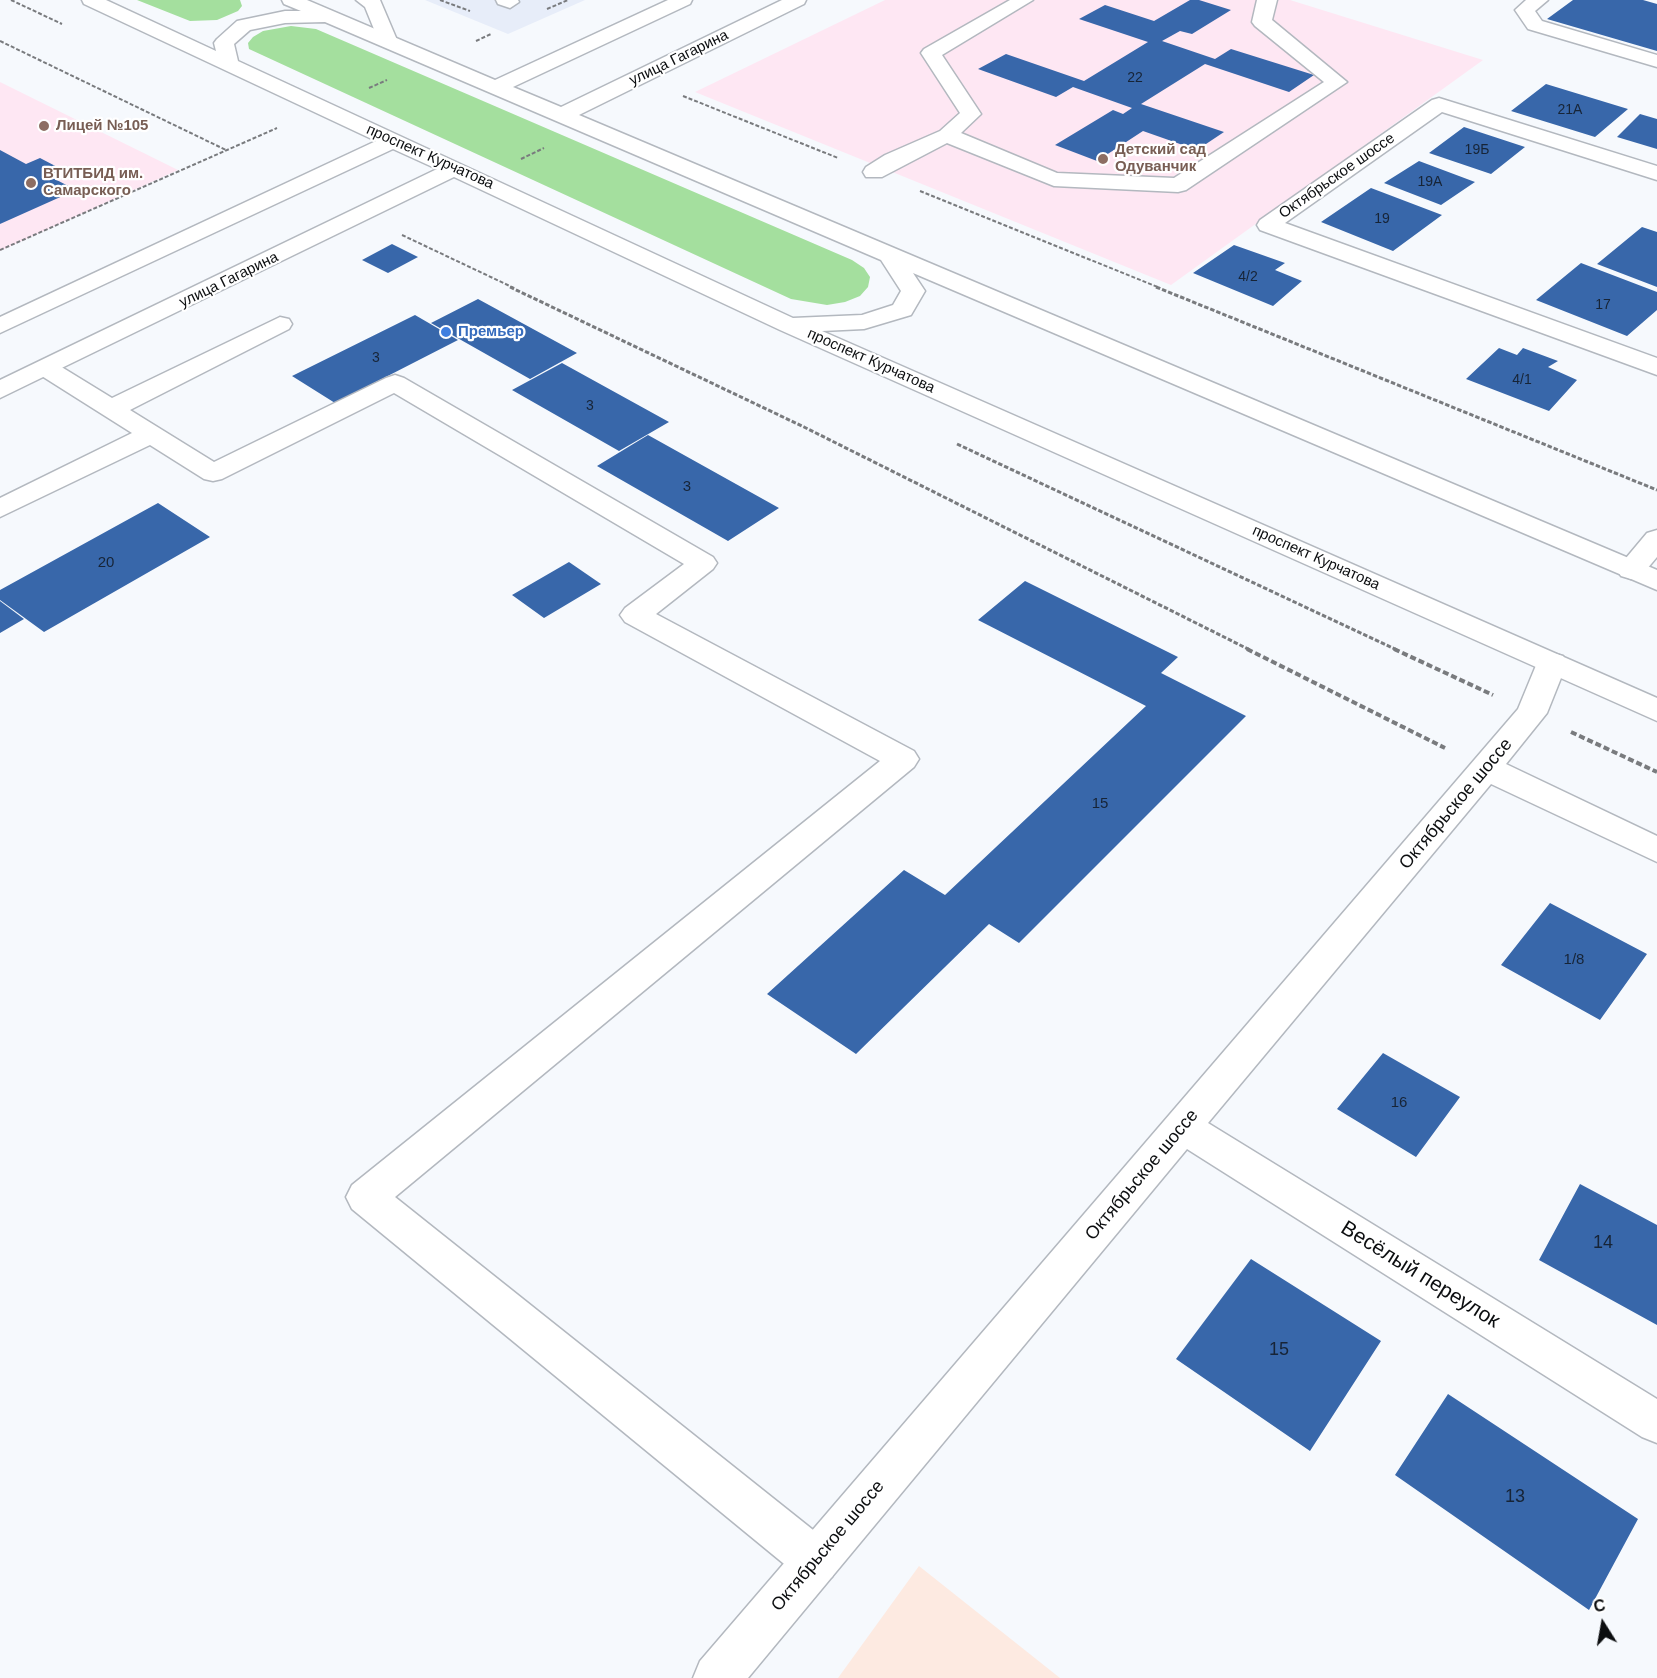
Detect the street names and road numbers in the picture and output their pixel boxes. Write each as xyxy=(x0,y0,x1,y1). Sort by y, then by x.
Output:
street label: улица Гагарина xyxy=(627,26,731,90)
street label: проспект Курчатова xyxy=(363,121,497,193)
street label: Октябрьское шоссе xyxy=(1276,129,1398,223)
street label: улица Гагарина xyxy=(177,248,281,312)
street label: проспект Курчатова xyxy=(804,325,938,397)
street label: проспект Курчатова xyxy=(1249,522,1383,594)
street label: Октябрьское шоссе xyxy=(1395,734,1517,874)
street label: Октябрьское шоссе xyxy=(1081,1105,1203,1245)
street label: Весёлый переулок xyxy=(1336,1216,1504,1334)
street label: Октябрьское шоссе xyxy=(767,1476,889,1616)

